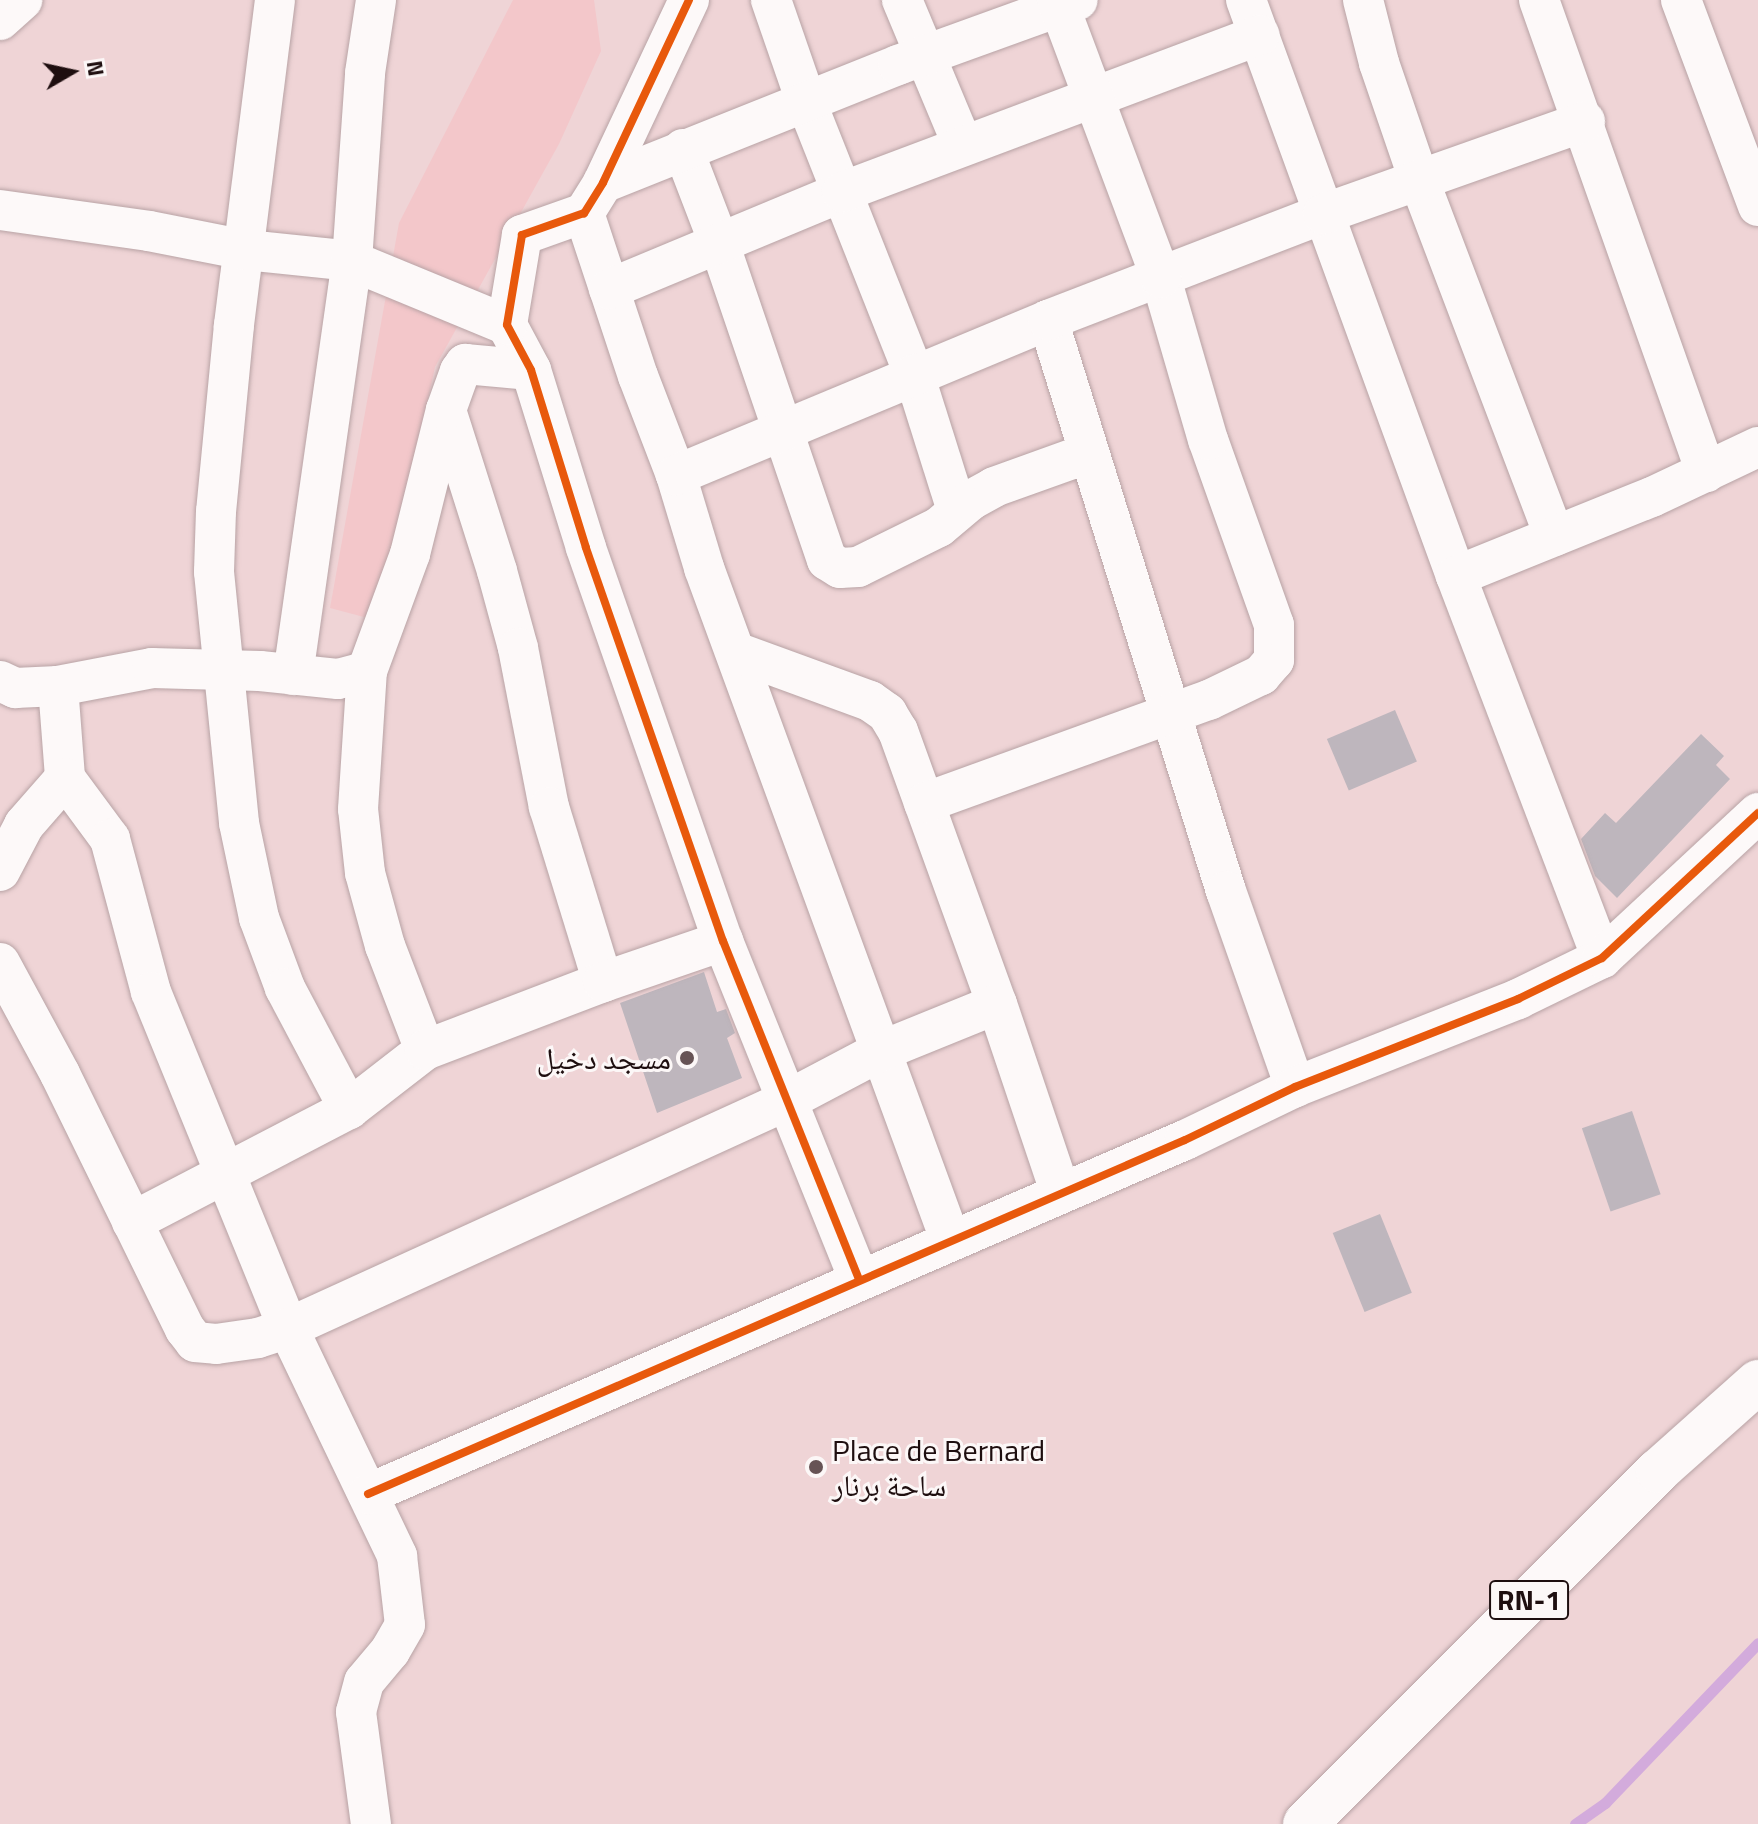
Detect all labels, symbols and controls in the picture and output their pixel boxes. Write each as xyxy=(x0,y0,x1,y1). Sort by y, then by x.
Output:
north arrow xyxy=(32,32,112,112)
text: N xyxy=(78,58,114,78)
place label: مسجد دخيل xyxy=(537,1040,671,1076)
marker: مسجد دخيل xyxy=(678,1049,696,1067)
place label: Place de Bernard ساحة برنار xyxy=(832,1432,1045,1502)
marker: Place de Bernard ساحة برنار xyxy=(807,1458,825,1476)
road number: RN-1 xyxy=(1489,1576,1569,1624)

